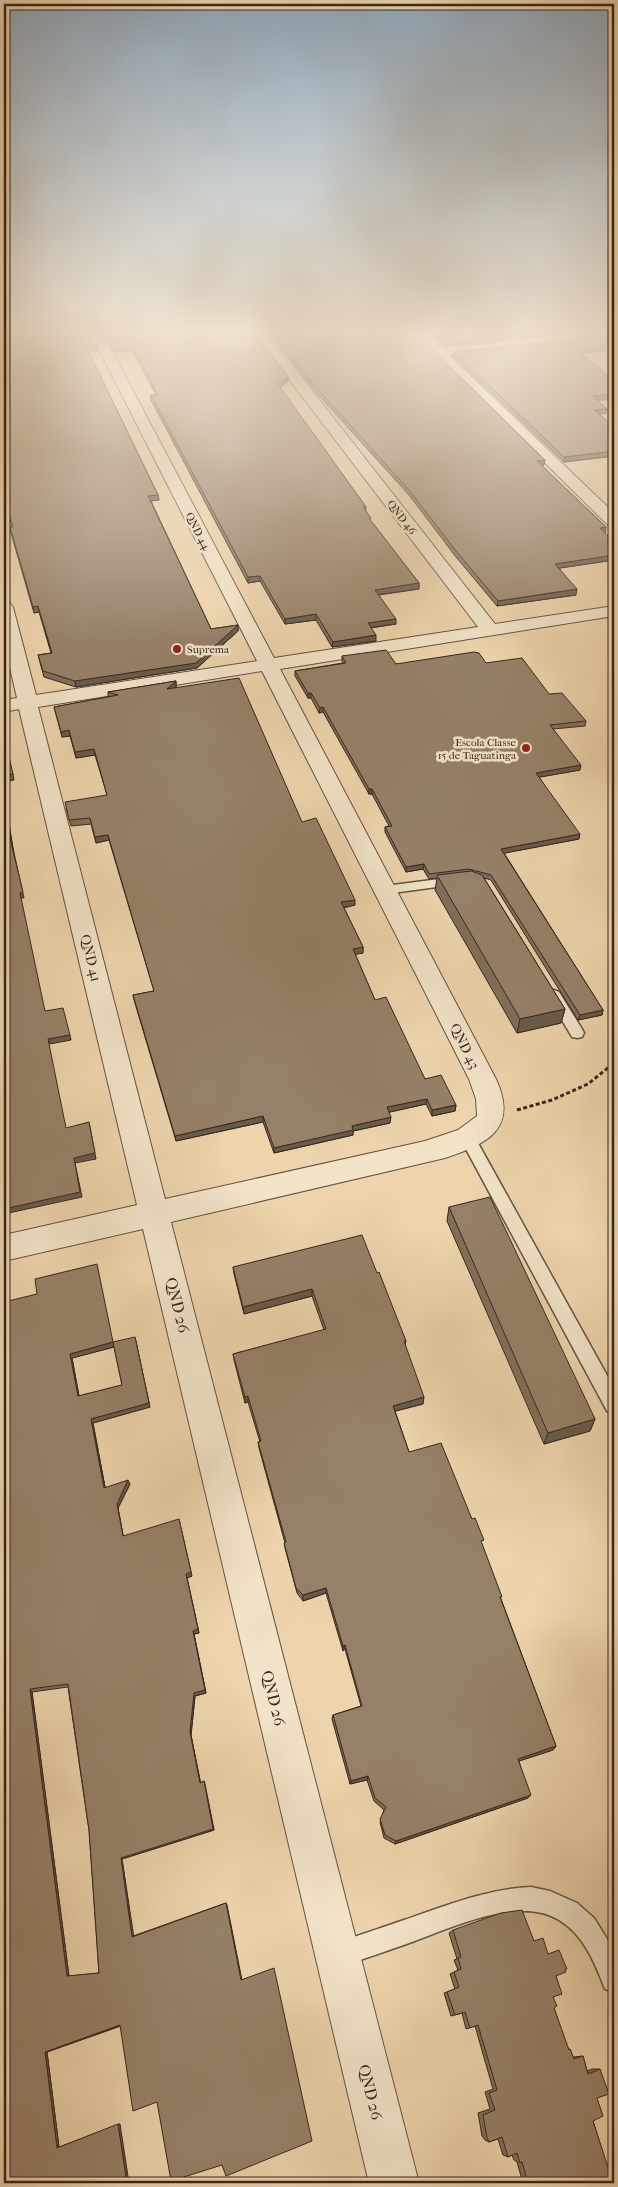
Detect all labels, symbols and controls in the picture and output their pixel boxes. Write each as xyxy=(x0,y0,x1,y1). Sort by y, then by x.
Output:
street label: QND 46 xyxy=(384,498,419,537)
street label: QND 44 xyxy=(183,510,213,553)
marker: Suprema xyxy=(171,643,183,655)
place label: Suprema xyxy=(187,643,230,656)
place label: Escola Classe 15 de Taguatinga xyxy=(438,736,517,762)
marker: Escola Classe 15 de Taguatinga xyxy=(520,742,532,754)
street label: QND 41 xyxy=(76,933,105,984)
street label: QND 43 xyxy=(446,1021,483,1072)
street label: QND 26 xyxy=(161,1275,194,1335)
street label: QND 26 xyxy=(257,1668,290,1728)
street label: QND 26 xyxy=(354,2062,387,2122)

